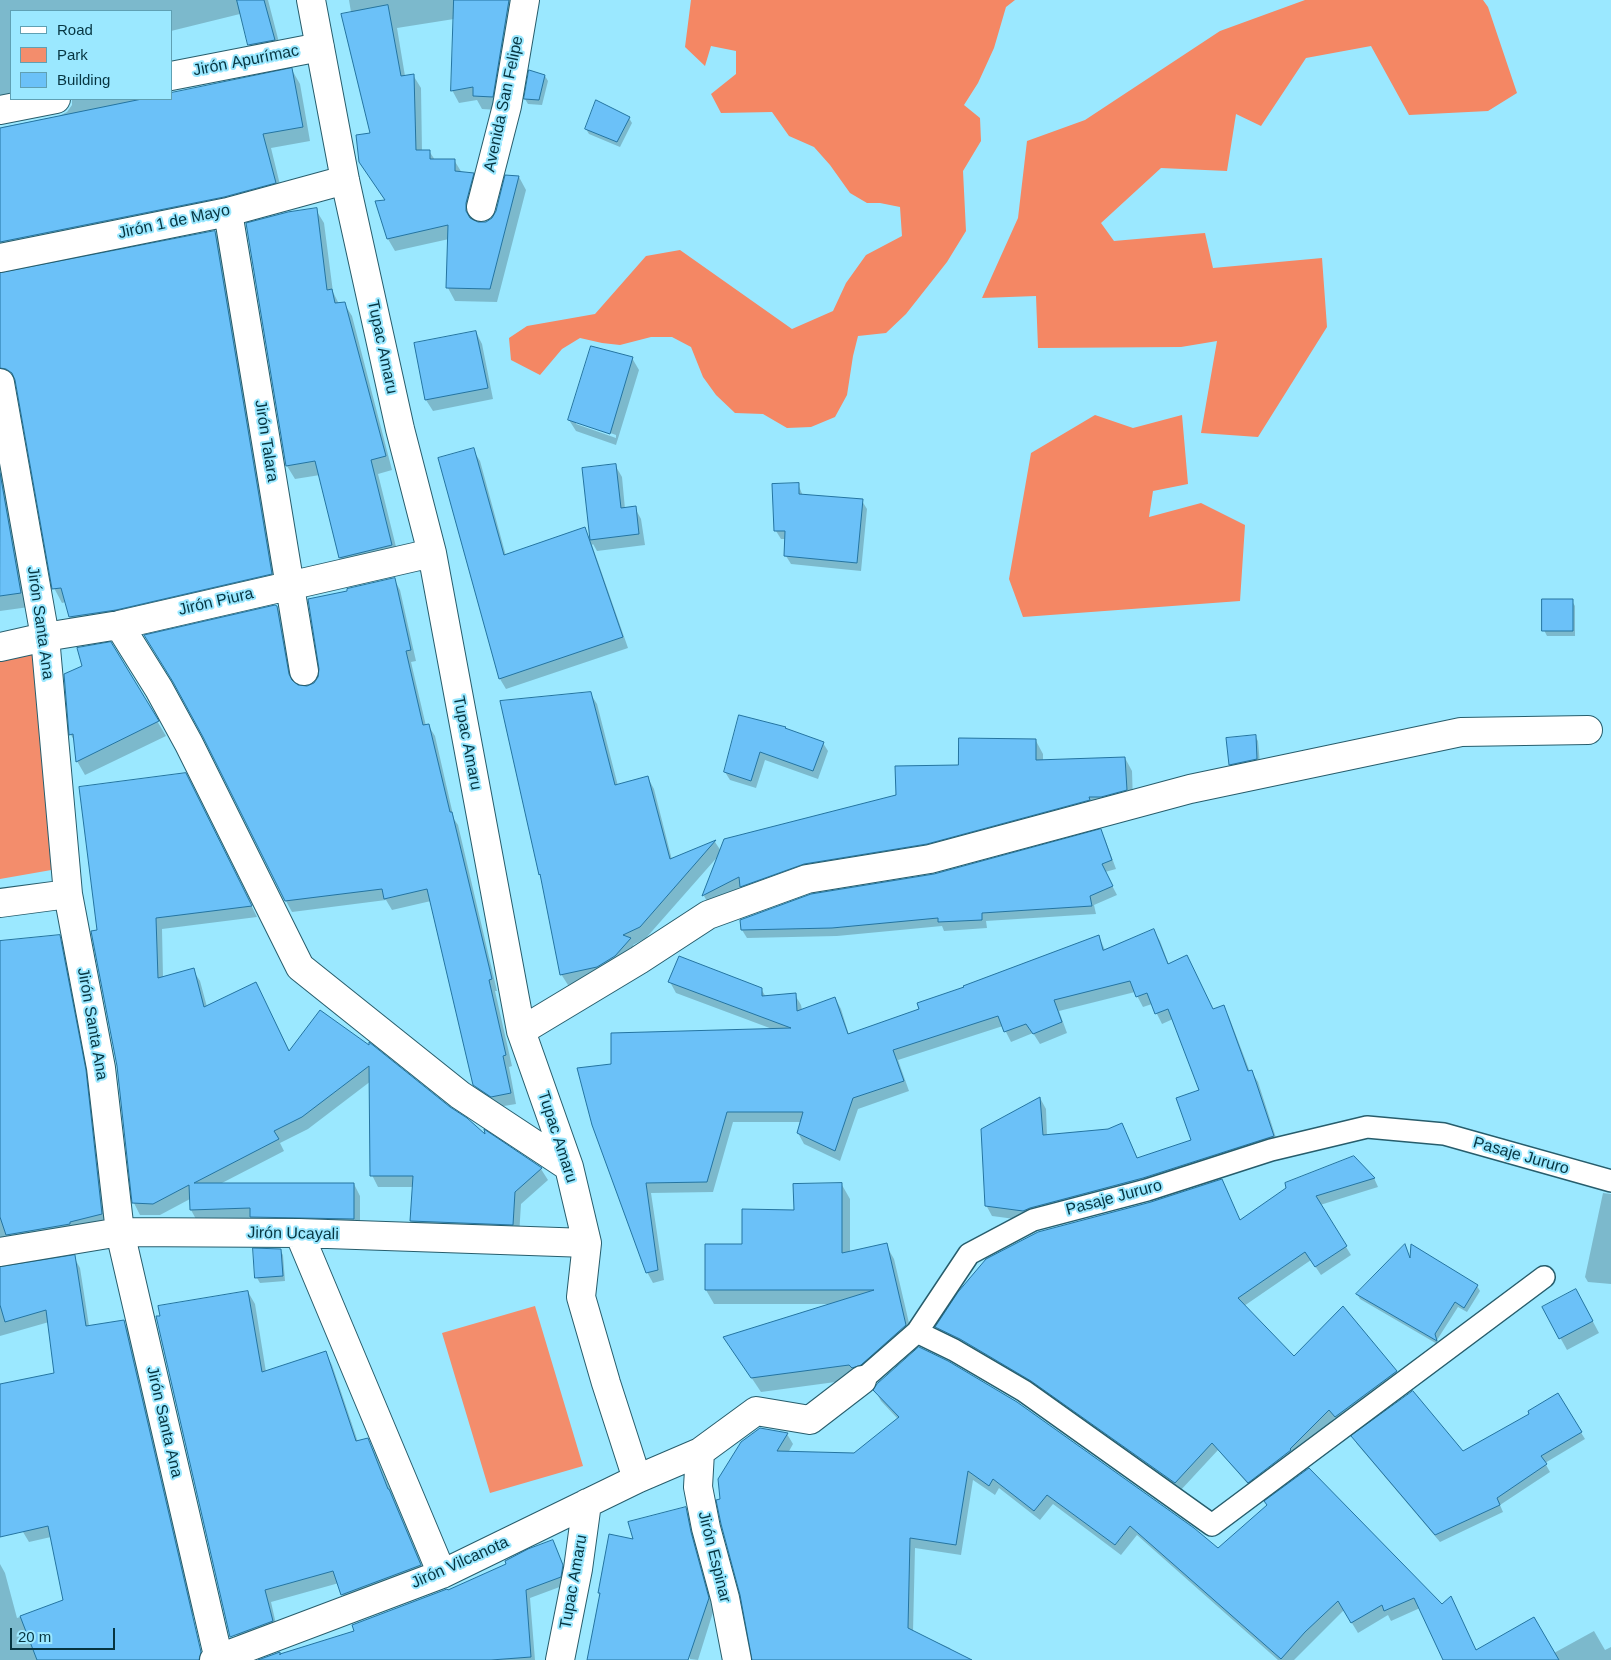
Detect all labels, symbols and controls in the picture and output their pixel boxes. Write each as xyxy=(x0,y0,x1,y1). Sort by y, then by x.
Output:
legend xyxy=(10,10,172,100)
text: Road xyxy=(57,21,93,38)
street label: Avenida San Felipe xyxy=(480,34,528,174)
street label: Jirón Apurímac xyxy=(191,41,301,81)
text: Park xyxy=(57,46,88,63)
text: Building xyxy=(57,71,110,88)
street label: Jirón 1 de Mayo xyxy=(116,201,232,243)
street label: Tupac Amaru xyxy=(363,298,401,396)
street label: Jirón Talara xyxy=(250,399,282,483)
street label: Jirón Santa Ana xyxy=(23,565,57,681)
street label: Jirón Piura xyxy=(177,584,255,620)
street label: Tupac Amaru xyxy=(448,694,486,792)
street label: Jirón Santa Ana xyxy=(73,966,111,1082)
street label: Tupac Amaru xyxy=(533,1089,581,1185)
street label: Pasaje Jururo xyxy=(1471,1133,1571,1179)
street label: Pasaje Jururo xyxy=(1064,1176,1164,1220)
street label: Jirón Ucayali xyxy=(247,1224,339,1244)
street label: Jirón Santa Ana xyxy=(142,1364,186,1480)
street label: Jirón Espinar xyxy=(693,1509,735,1605)
street label: Jirón Vilcanota xyxy=(408,1533,512,1593)
street label: Tupac Amaru xyxy=(556,1533,592,1631)
scale bar xyxy=(12,1618,118,1650)
text: 20 m xyxy=(18,1628,51,1645)

